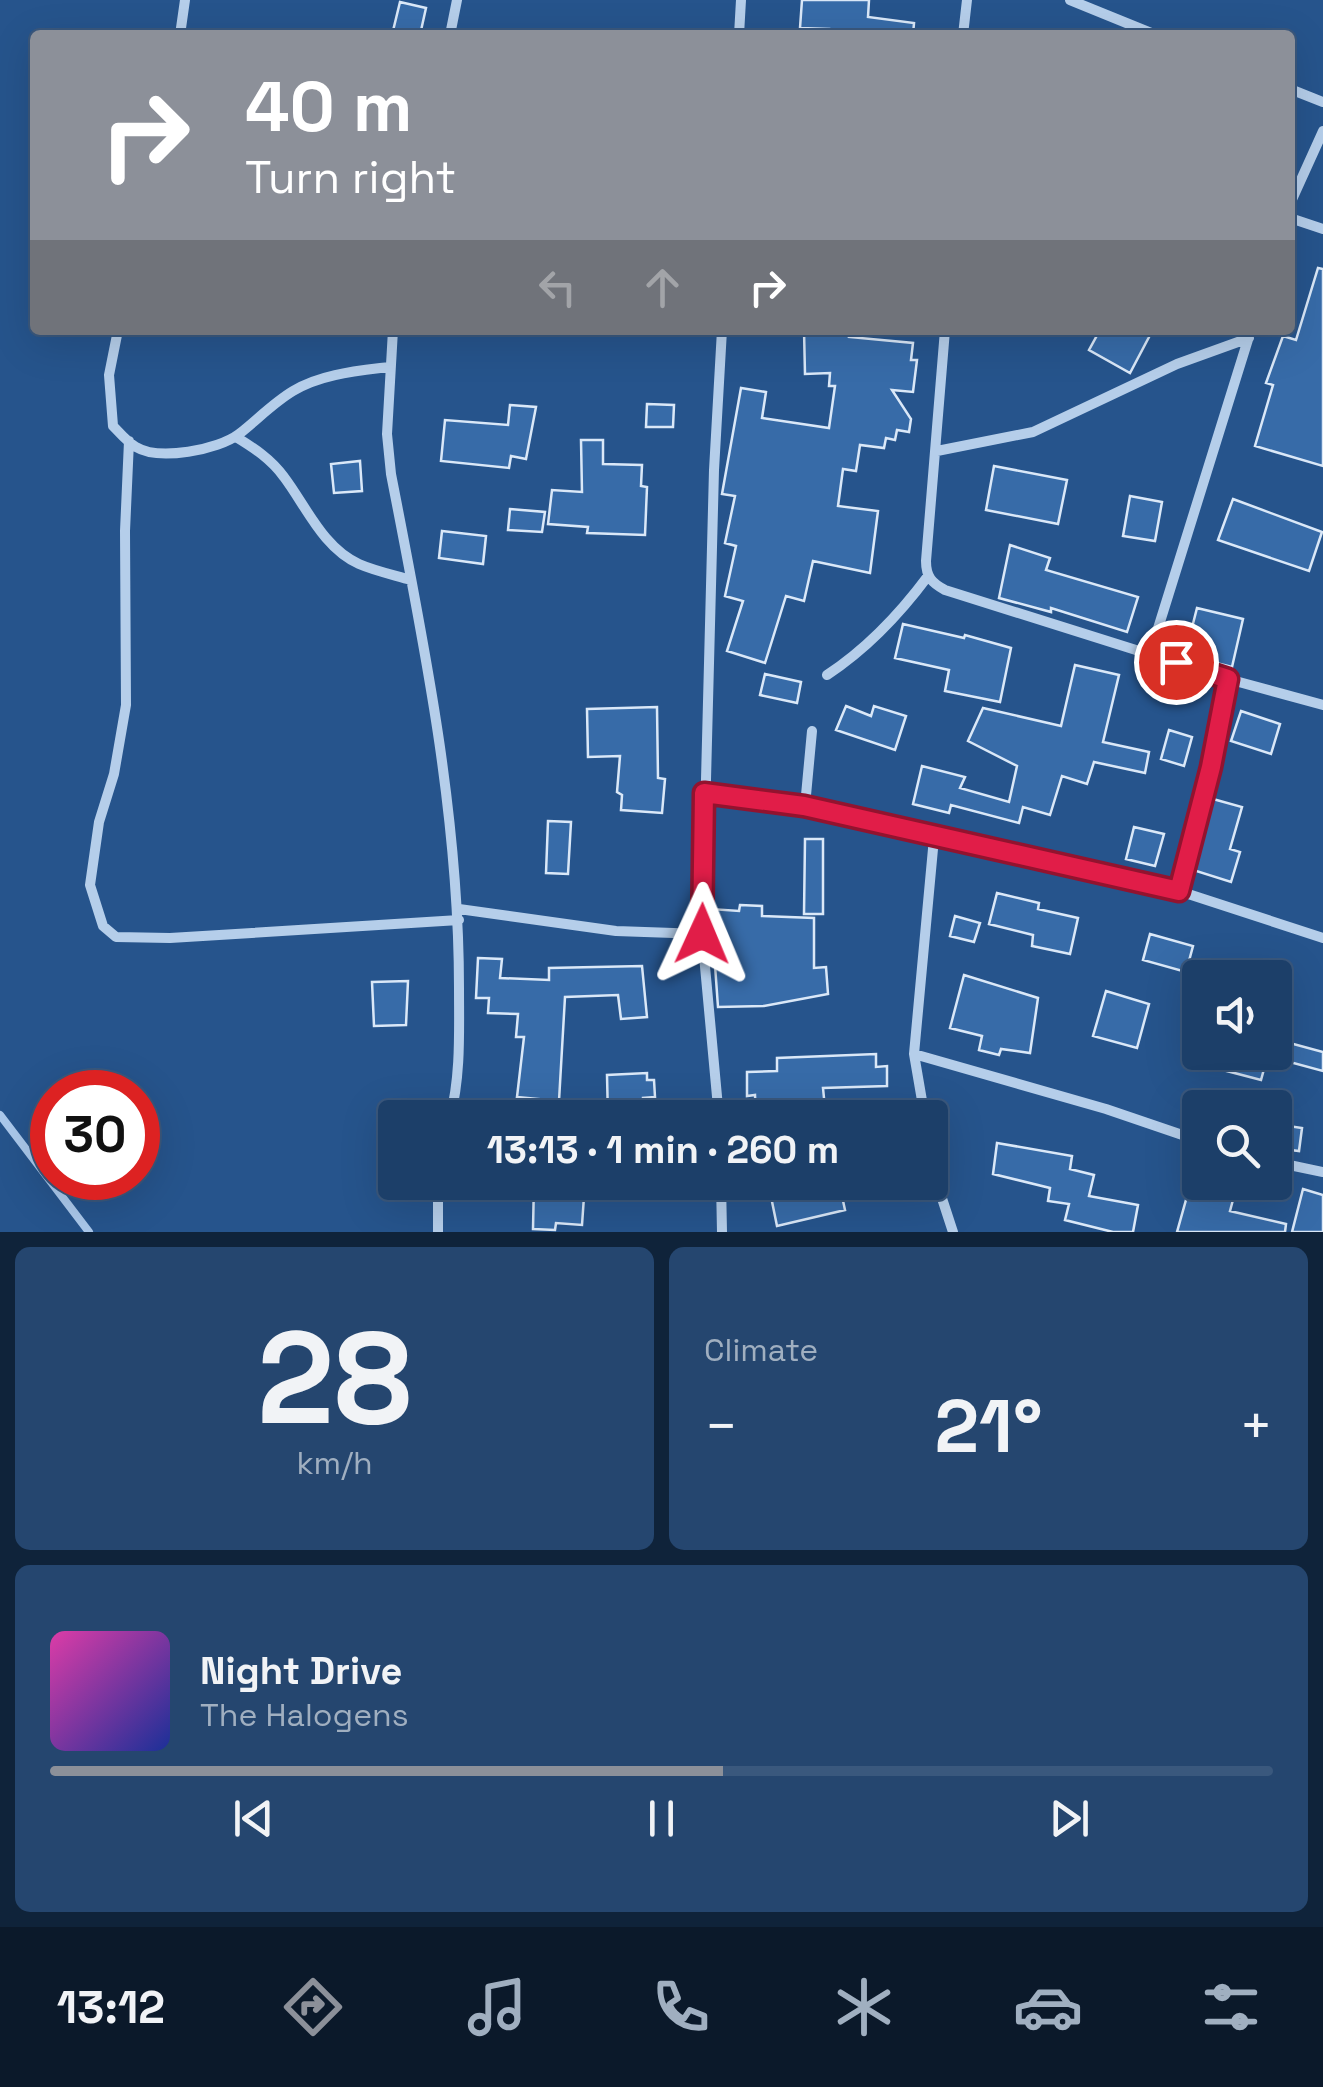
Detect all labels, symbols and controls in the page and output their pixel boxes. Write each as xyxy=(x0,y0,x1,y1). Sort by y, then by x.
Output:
text: 40 m xyxy=(245,62,412,151)
icon: right xyxy=(80,70,210,200)
text: Turn right xyxy=(245,149,456,206)
icon: left xyxy=(530,260,585,315)
icon: ahead xyxy=(635,260,690,315)
icon: right xyxy=(740,260,795,315)
pin xyxy=(1134,620,1219,705)
icon: arrive xyxy=(1149,635,1204,690)
position arrow xyxy=(650,882,754,986)
map controls xyxy=(1182,960,1292,1200)
button: sound xyxy=(1182,960,1292,1070)
speed limit sign: 30 xyxy=(30,1070,160,1200)
button: search xyxy=(1182,1090,1292,1200)
text: 13:13 · 1 min · 260 m xyxy=(487,1126,839,1174)
text: 28 xyxy=(257,1295,412,1461)
text: Climate xyxy=(704,1330,818,1370)
text: 21° xyxy=(934,1378,1043,1474)
text: − xyxy=(704,1391,738,1461)
text: + xyxy=(1239,1391,1273,1461)
text: km/h xyxy=(296,1443,373,1483)
text: Night Drive xyxy=(200,1647,402,1695)
text: The Halogens xyxy=(200,1695,409,1735)
icon: previous xyxy=(226,1791,281,1846)
icon: pause xyxy=(634,1791,689,1846)
icon: next xyxy=(1042,1791,1097,1846)
icon: directions xyxy=(278,1972,348,2042)
icon: music xyxy=(462,1972,532,2042)
icon: phone xyxy=(646,1972,716,2042)
icon: climate xyxy=(829,1972,899,2042)
icon: car xyxy=(1013,1972,1083,2042)
icon: filters xyxy=(1196,1972,1266,2042)
text: 13:12 xyxy=(57,1979,165,2036)

